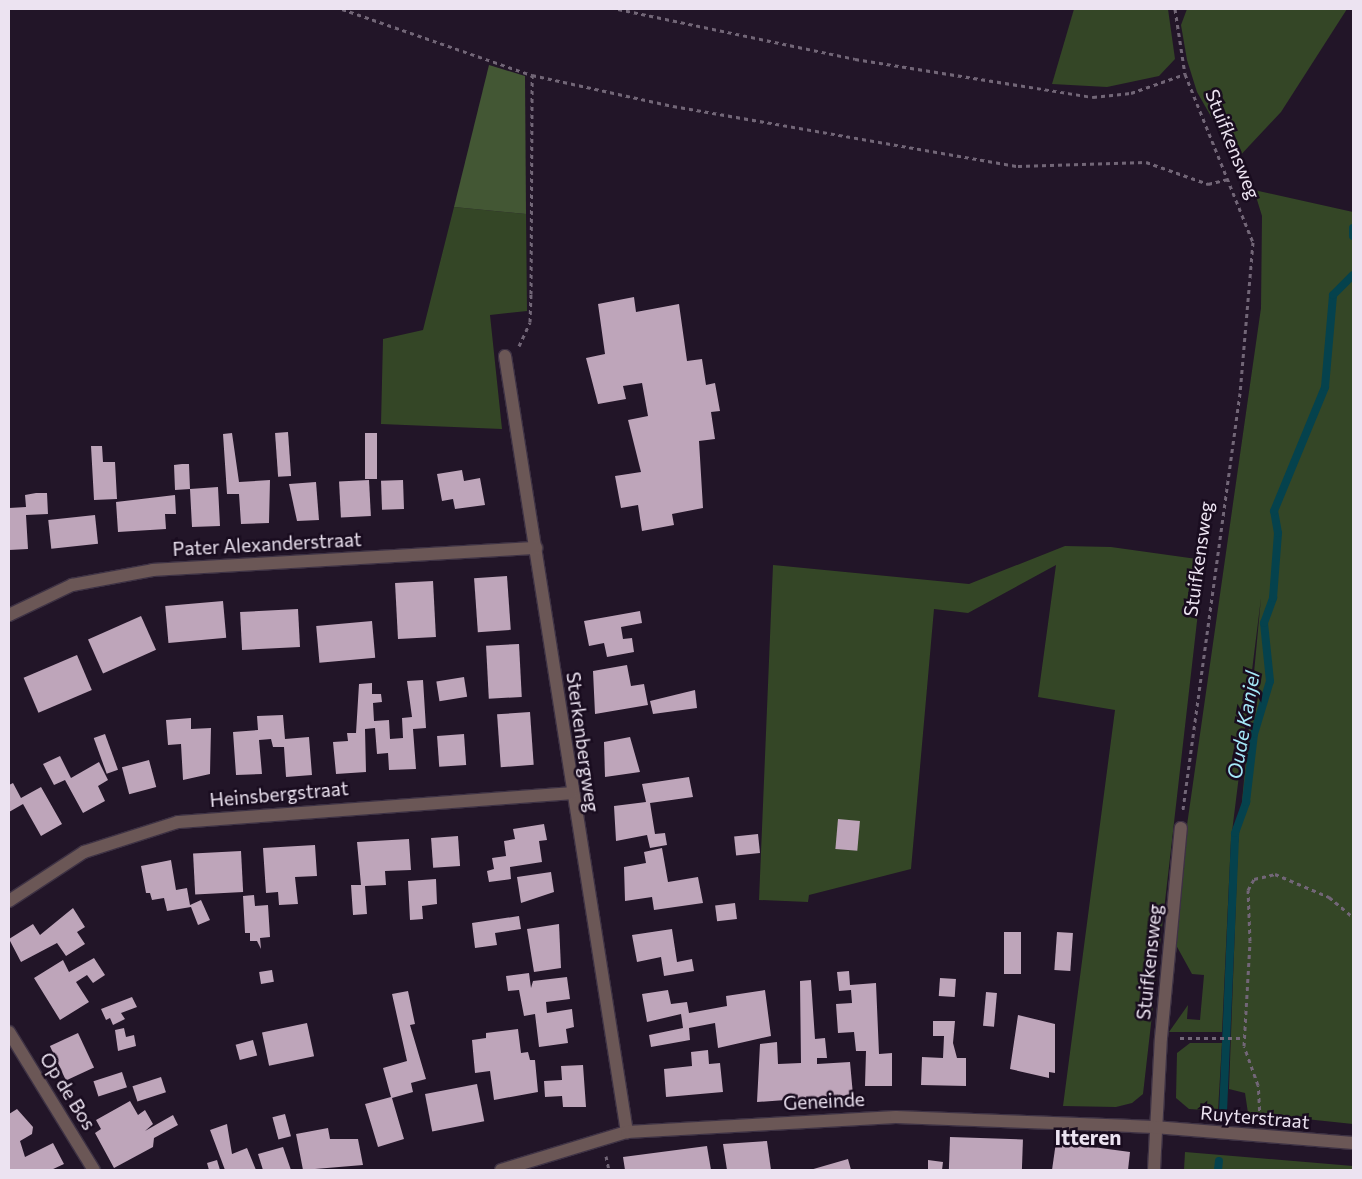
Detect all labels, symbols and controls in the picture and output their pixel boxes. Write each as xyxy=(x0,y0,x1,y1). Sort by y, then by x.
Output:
street label: Stuifkensweg xyxy=(1201,86,1265,202)
street label: Stuifkensweg xyxy=(1179,500,1217,618)
street label: Pater Alexanderstraat xyxy=(172,528,362,560)
water label: Oude Kanjel xyxy=(1222,669,1264,781)
street label: Sterkenbergweg xyxy=(562,670,604,814)
street label: Heinsbergstraat xyxy=(209,777,349,811)
street label: Stuifkensweg xyxy=(1132,903,1166,1021)
street label: Op de Bos xyxy=(35,1048,101,1134)
street label: Geneinde xyxy=(783,1087,865,1115)
street label: Ruyterstraat xyxy=(1199,1101,1311,1133)
district label: Itteren xyxy=(1055,1124,1121,1150)

